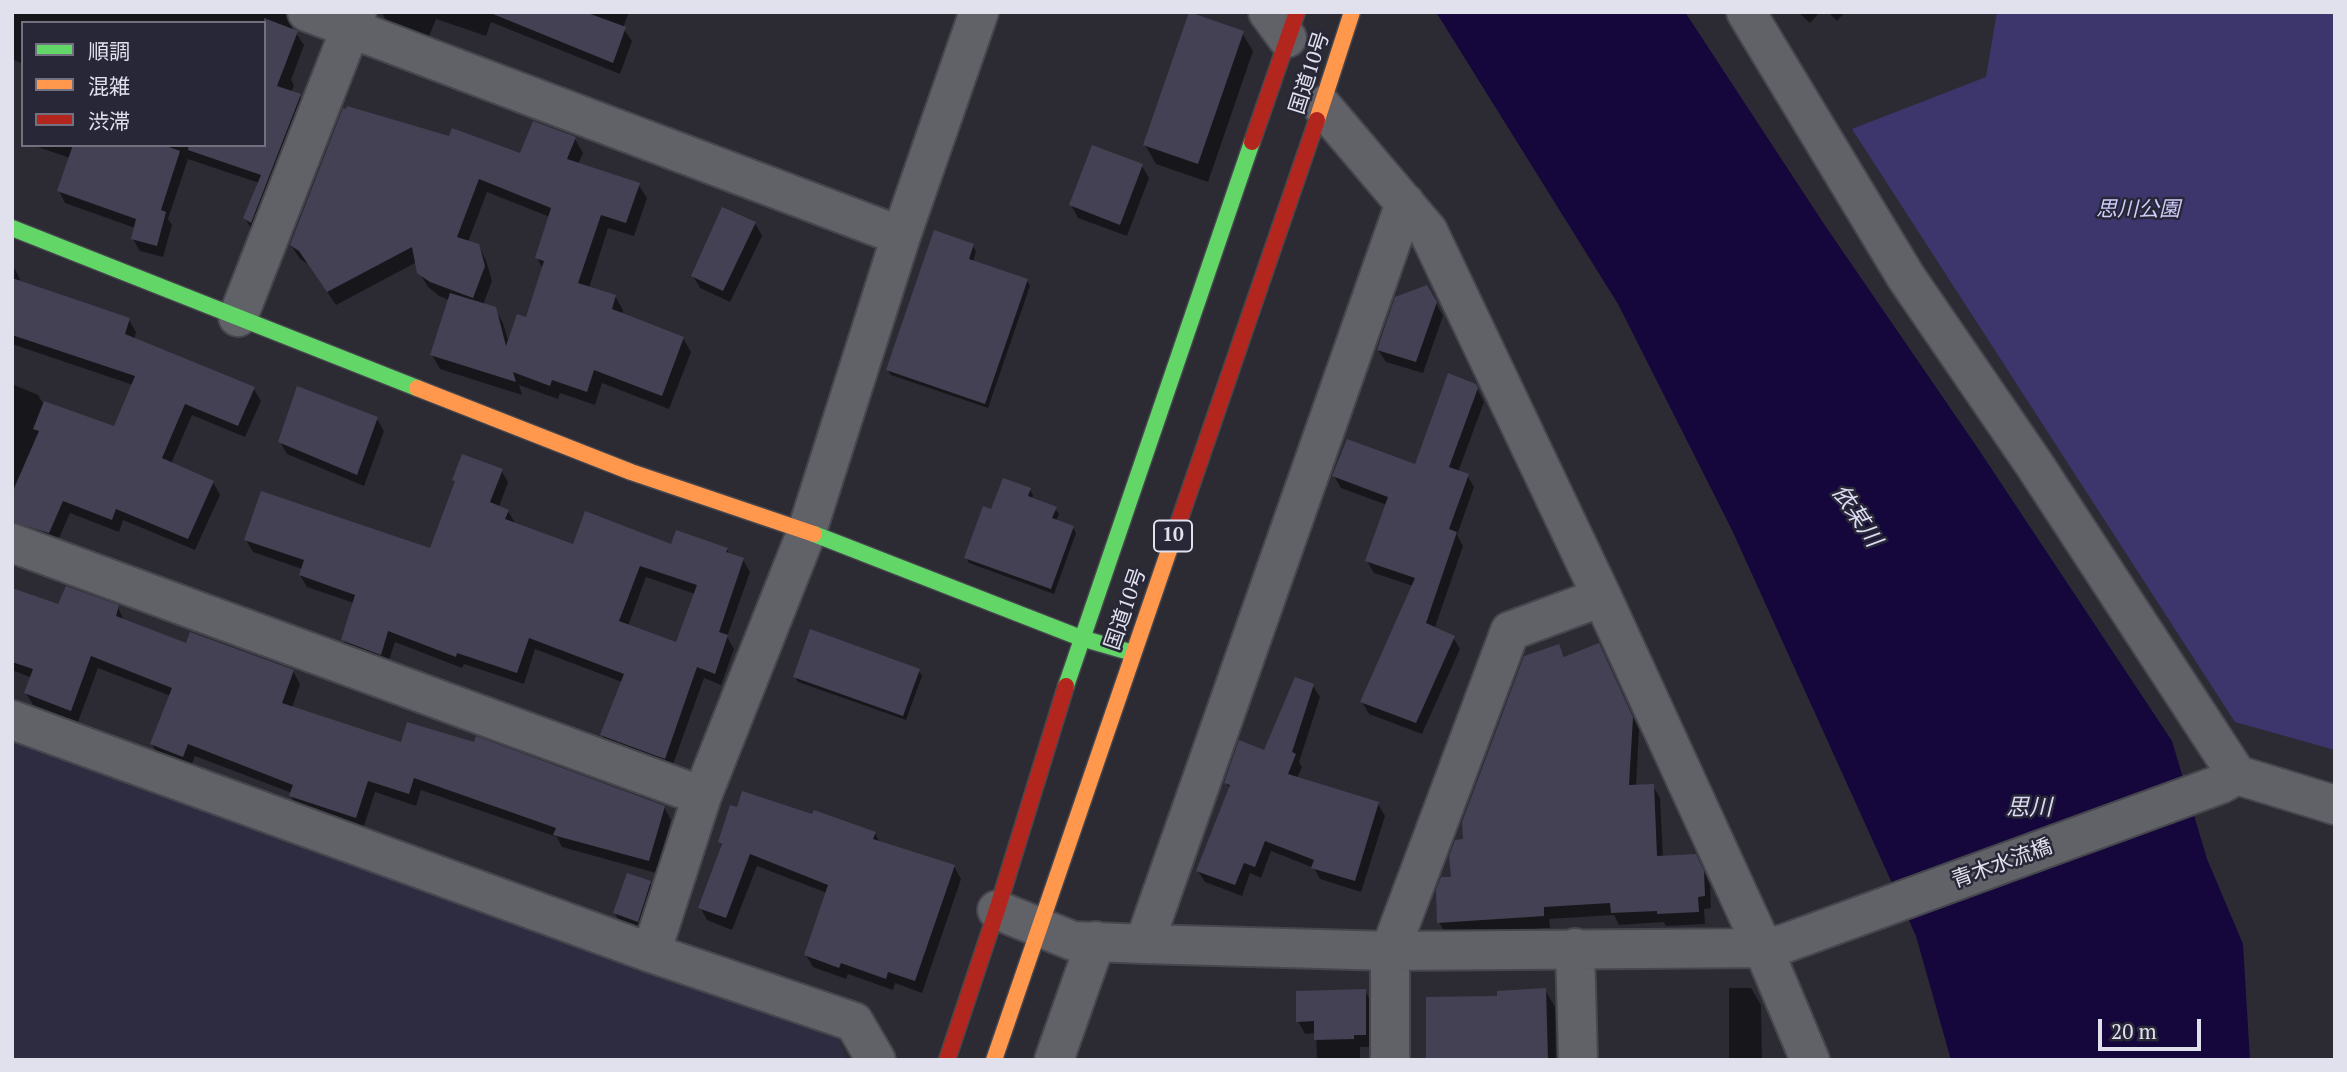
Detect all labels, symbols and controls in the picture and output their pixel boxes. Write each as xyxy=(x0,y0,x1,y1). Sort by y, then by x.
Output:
legend xyxy=(21,21,266,147)
street label: 国道10号 xyxy=(1285,29,1335,117)
text: 順調 xyxy=(88,37,130,65)
text: 混雑 xyxy=(88,72,130,100)
text: 渋滞 xyxy=(88,107,130,135)
park label: 思川公園 xyxy=(2096,197,2180,223)
water label: 依某川 xyxy=(1825,480,1887,552)
road number: 10 xyxy=(1154,520,1192,552)
street label: 国道10号 xyxy=(1100,565,1152,653)
water label: 思川 xyxy=(2006,794,2052,822)
street label: 青木水流橋 xyxy=(1948,834,2056,894)
scale bar xyxy=(2102,1006,2205,1050)
text: 20 m xyxy=(2111,1017,2157,1045)

